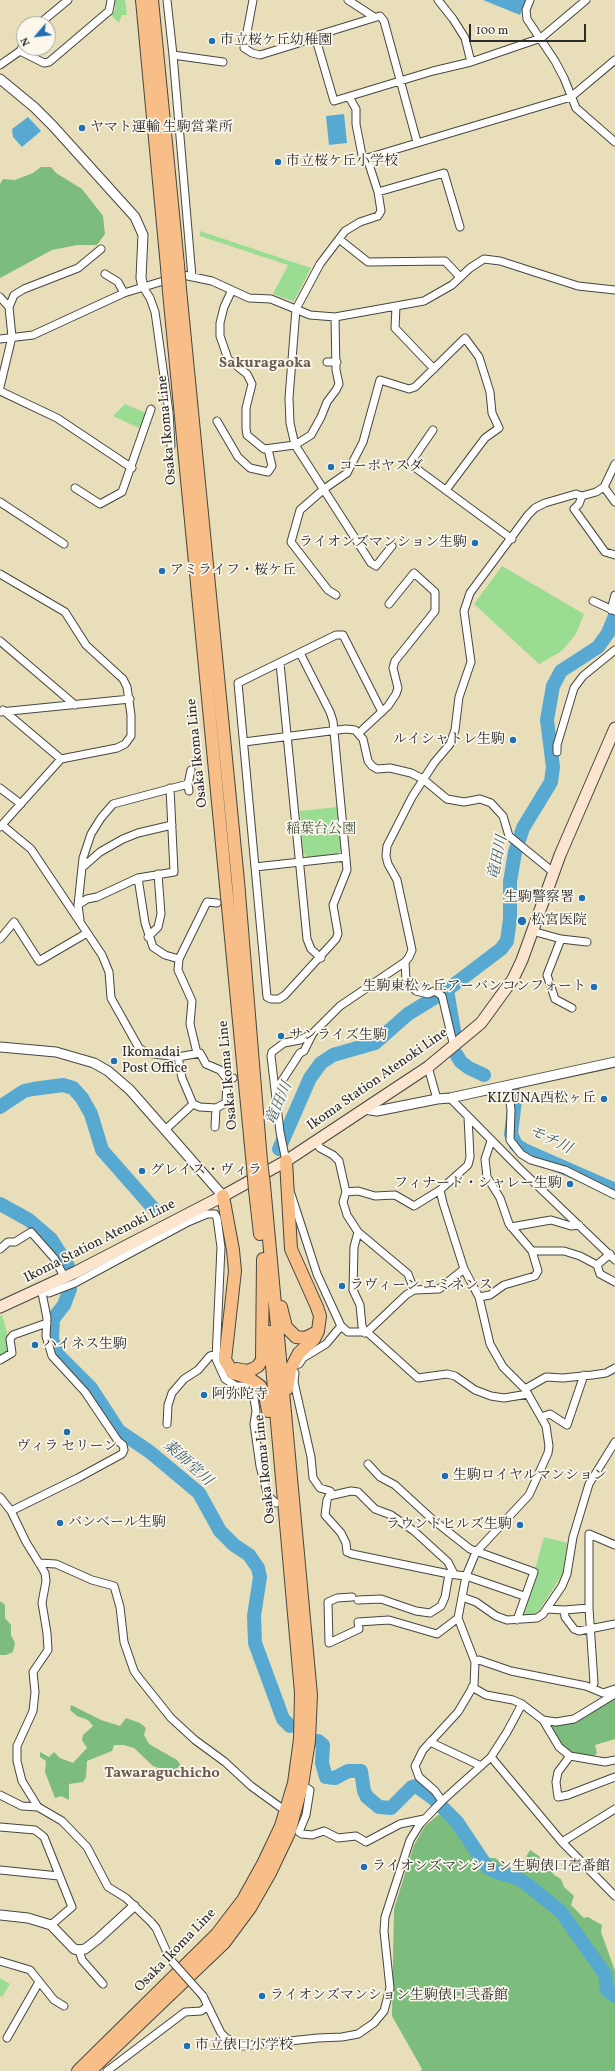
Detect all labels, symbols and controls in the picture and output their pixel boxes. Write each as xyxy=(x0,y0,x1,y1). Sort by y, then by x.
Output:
north arrow xyxy=(16,16,56,56)
scale bar xyxy=(471,16,588,42)
text: 100 m xyxy=(476,23,508,39)
place label: 市立桜ケ丘幼稚園 xyxy=(220,33,332,49)
text: N xyxy=(17,34,34,48)
marker: 市立桜ケ丘幼稚園 xyxy=(207,36,217,46)
place label: ヤマト運輸 生駒営業所 xyxy=(90,120,233,136)
marker: ヤマト運輸 生駒営業所 xyxy=(77,123,87,133)
place label: 市立桜ケ丘小学校 xyxy=(286,154,398,170)
marker: 市立桜ケ丘小学校 xyxy=(273,157,283,167)
district label: Sakuragaoka xyxy=(219,355,311,373)
street label: Osaka Ikoma Line xyxy=(155,375,181,485)
place label: コーポヤスダ xyxy=(339,459,423,475)
marker: コーポヤスダ xyxy=(326,462,336,472)
place label: ライオンズマンション生駒 xyxy=(299,535,467,551)
marker: ライオンズマンション生駒 xyxy=(470,538,480,548)
place label: アミライフ・桜ケ丘 xyxy=(170,563,296,579)
marker: アミライフ・桜ケ丘 xyxy=(157,566,167,576)
street label: Osaka Ikoma Line xyxy=(184,698,212,808)
place label: ルイシャトレ生駒 xyxy=(393,732,505,748)
marker: ルイシャトレ生駒 xyxy=(508,735,518,745)
park label: 稲葉台公園 xyxy=(286,822,356,838)
water label: 竜田川 xyxy=(486,834,512,882)
place label: 生駒警察署 xyxy=(504,890,574,906)
marker: 生駒警察署 xyxy=(577,893,587,903)
place label: 松宮医院 xyxy=(531,913,587,929)
marker: 松宮医院 xyxy=(516,915,528,927)
place label: 生駒東松ヶ丘アーバンコンフォート xyxy=(362,979,586,995)
marker: 生駒東松ヶ丘アーバンコンフォート xyxy=(589,982,599,992)
street label: Osaka Ikoma Line xyxy=(216,1020,242,1130)
street label: Ikoma Station Atenoki Line xyxy=(305,1025,451,1135)
place label: サンライズ生駒 xyxy=(289,1028,387,1044)
marker: サンライズ生駒 xyxy=(276,1031,286,1041)
place label: Ikomadai Post Office xyxy=(122,1045,187,1078)
marker: Ikomadai Post Office xyxy=(109,1056,119,1066)
water label: 竜田川 xyxy=(263,1080,297,1128)
place label: KIZUNA西松ヶ丘 xyxy=(487,1091,596,1107)
marker: KIZUNA西松ヶ丘 xyxy=(599,1094,609,1104)
water label: モチ川 xyxy=(526,1123,574,1159)
place label: グレイス・ヴィラ xyxy=(150,1163,262,1179)
marker: グレイス・ヴィラ xyxy=(137,1166,147,1176)
place label: フィナード・シャレー生駒 xyxy=(394,1176,562,1192)
marker: フィナード・シャレー生駒 xyxy=(565,1179,575,1189)
street label: Ikoma Station Atenoki Line xyxy=(22,1196,178,1288)
place label: ラヴィーン エミネンス xyxy=(350,1278,493,1294)
marker: ラヴィーン エミネンス xyxy=(337,1281,347,1291)
place label: ハイネス生駒 xyxy=(43,1337,127,1353)
marker: ハイネス生駒 xyxy=(30,1340,40,1350)
place label: 阿弥陀寺 xyxy=(212,1387,268,1403)
marker: 阿弥陀寺 xyxy=(199,1390,209,1400)
street label: Osaka Ikoma Line xyxy=(252,1414,280,1524)
marker: ヴィラ セリーン xyxy=(62,1427,72,1437)
water label: 薬師堂川 xyxy=(159,1437,215,1491)
place label: ヴィラ セリーン xyxy=(17,1439,117,1455)
place label: 生駒ロイヤルマンション xyxy=(453,1468,607,1484)
marker: 生駒ロイヤルマンション xyxy=(440,1471,450,1481)
place label: バンベール生駒 xyxy=(68,1515,166,1531)
place label: ラウンドヒルズ生駒 xyxy=(386,1517,512,1533)
marker: バンベール生駒 xyxy=(55,1518,65,1528)
marker: ラウンドヒルズ生駒 xyxy=(515,1520,525,1530)
district label: Tawaraguchicho xyxy=(104,1765,220,1783)
place label: ライオンズマンション生駒俵口壱番館 xyxy=(372,1859,610,1875)
marker: ライオンズマンション生駒俵口壱番館 xyxy=(359,1862,369,1872)
street label: Osaka Ikoma Line xyxy=(132,1906,220,1996)
place label: ライオンズマンション生駒俵口弐番館 xyxy=(270,1988,508,2004)
marker: ライオンズマンション生駒俵口弐番館 xyxy=(257,1991,267,2001)
place label: 市立俵口小学校 xyxy=(195,2038,293,2054)
marker: 市立俵口小学校 xyxy=(182,2041,192,2051)

